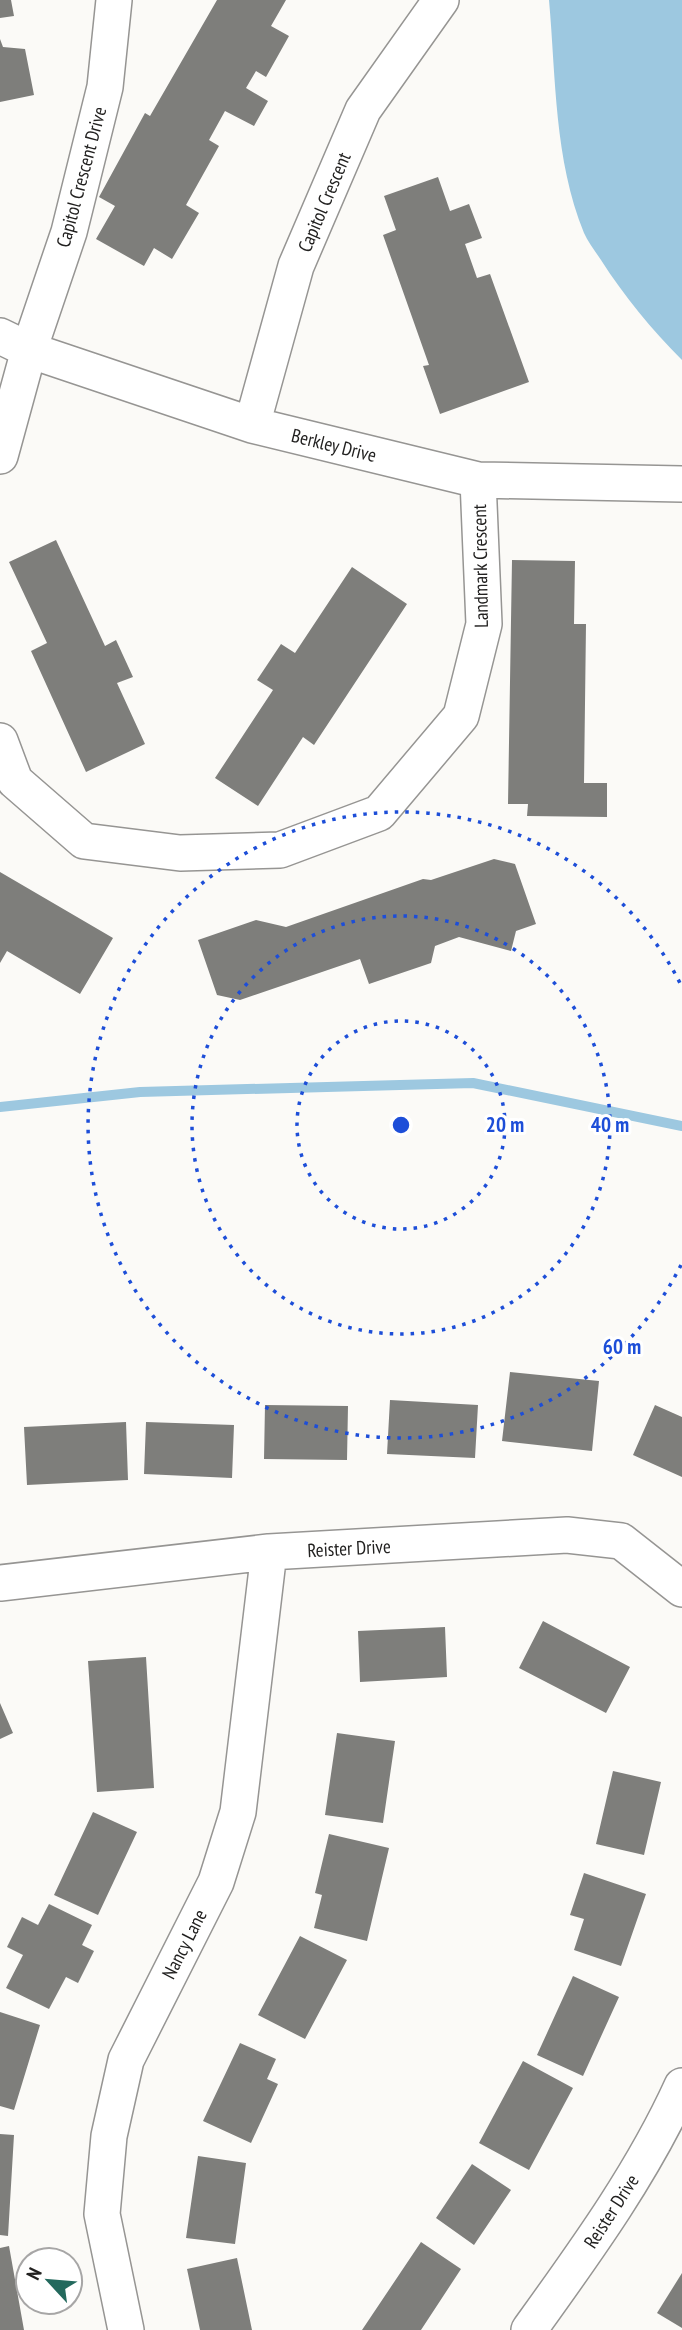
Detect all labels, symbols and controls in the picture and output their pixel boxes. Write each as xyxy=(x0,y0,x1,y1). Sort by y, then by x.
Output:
street label: Capitol Crescent Drive xyxy=(51,104,111,250)
street label: Capitol Crescent xyxy=(292,148,356,255)
street label: Berkley Drive xyxy=(289,423,379,467)
street label: Landmark Crescent xyxy=(467,503,493,628)
text: 20 m xyxy=(486,1111,524,1138)
text: 40 m xyxy=(591,1111,629,1138)
centre of rings xyxy=(389,1113,413,1137)
text: 60 m xyxy=(603,1333,641,1360)
street label: Reister Drive xyxy=(307,1534,391,1562)
street label: Nancy Lane xyxy=(156,1905,212,1983)
street label: Reister Drive xyxy=(578,2169,644,2253)
north arrow xyxy=(14,2246,84,2316)
text: N xyxy=(21,2264,47,2283)

